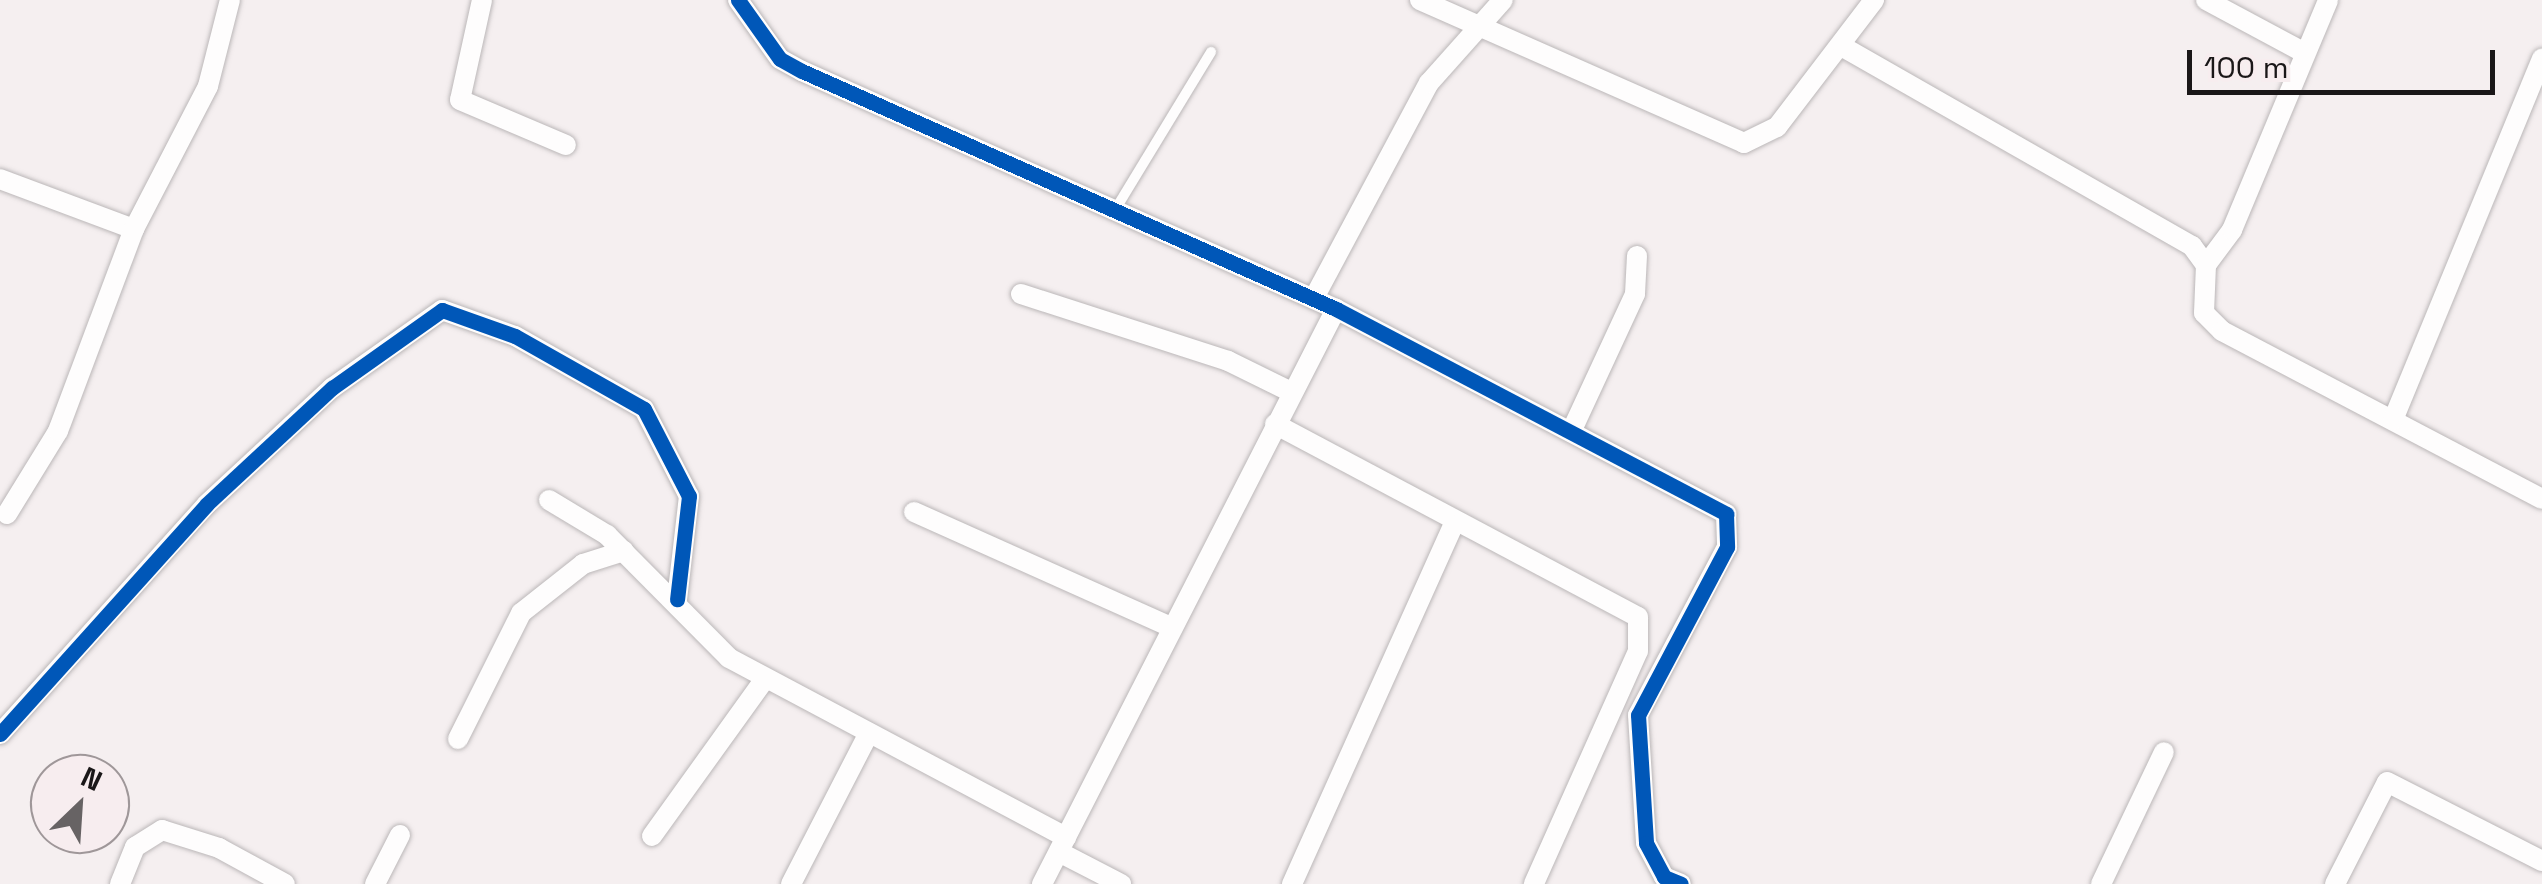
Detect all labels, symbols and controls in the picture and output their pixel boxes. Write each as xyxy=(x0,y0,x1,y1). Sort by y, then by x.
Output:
scale bar xyxy=(2192,30,2500,92)
text: 100 m xyxy=(2204,48,2289,87)
north arrow xyxy=(30,754,130,854)
text: N xyxy=(76,758,108,799)

